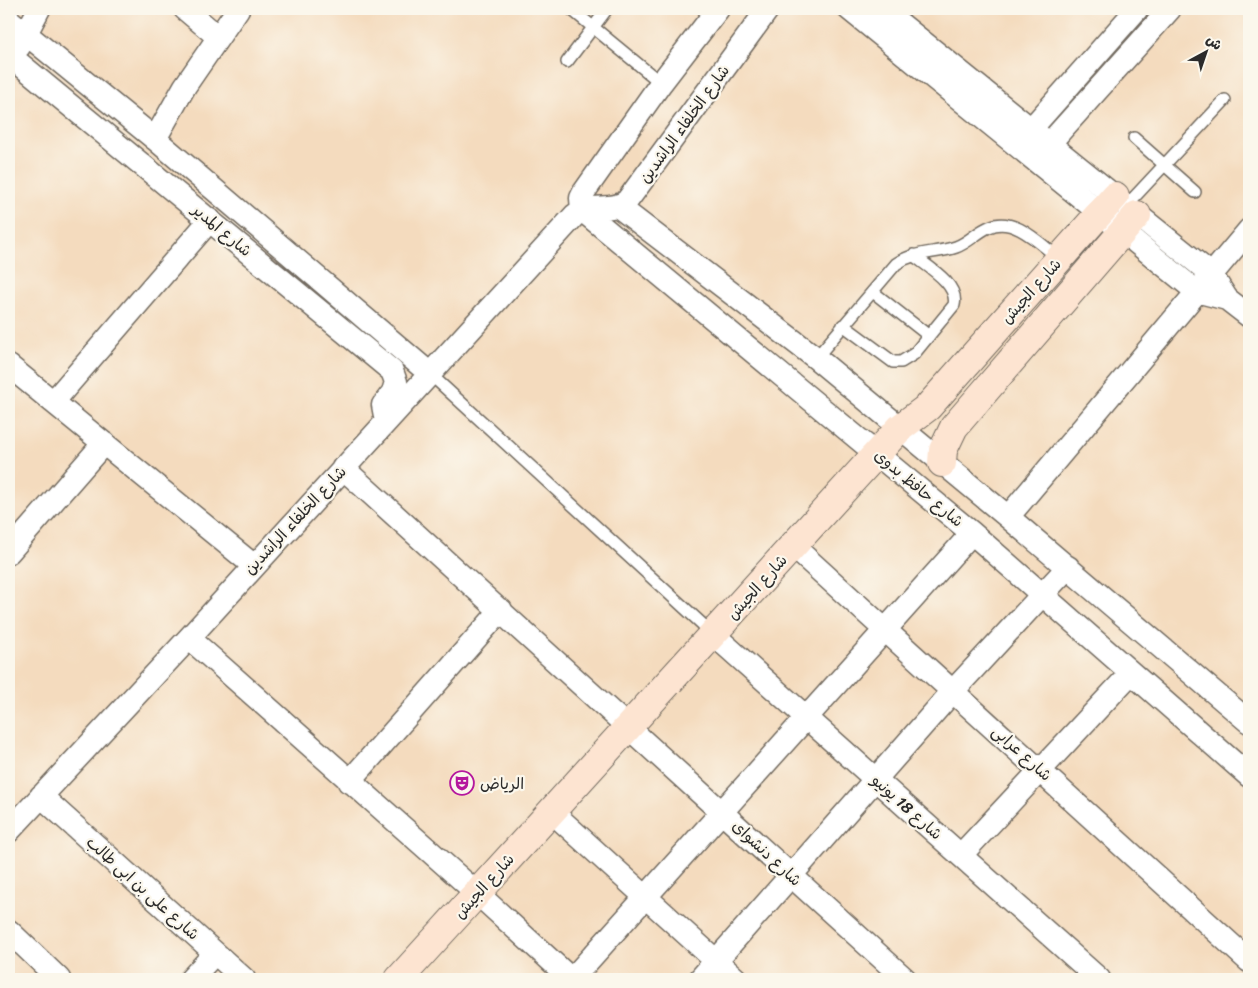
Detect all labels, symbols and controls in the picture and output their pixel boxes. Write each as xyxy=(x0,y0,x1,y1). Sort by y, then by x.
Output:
north arrow xyxy=(1180,28,1230,78)
text: ش xyxy=(1200,28,1228,57)
street label: شارع الخلفاء الراشدين xyxy=(631,58,737,190)
street label: شارع المدير xyxy=(184,195,259,264)
street label: شارع الجيش xyxy=(993,251,1069,331)
street label: شارع حافظ بدوى xyxy=(867,441,971,535)
street label: شارع الخلفاء الراشدين xyxy=(236,458,354,582)
street label: شارع الجيش xyxy=(719,547,795,627)
street label: شارع عرابى xyxy=(985,718,1059,788)
street label: شارع 18 يونيو xyxy=(864,766,949,847)
place label: الرياض xyxy=(480,769,524,798)
theatre icon: الرياض xyxy=(449,770,475,796)
street label: شارع دنشواى xyxy=(725,812,809,894)
street label: شارع على بن ابى طالب xyxy=(79,829,207,947)
street label: شارع الجيش xyxy=(446,846,522,926)

